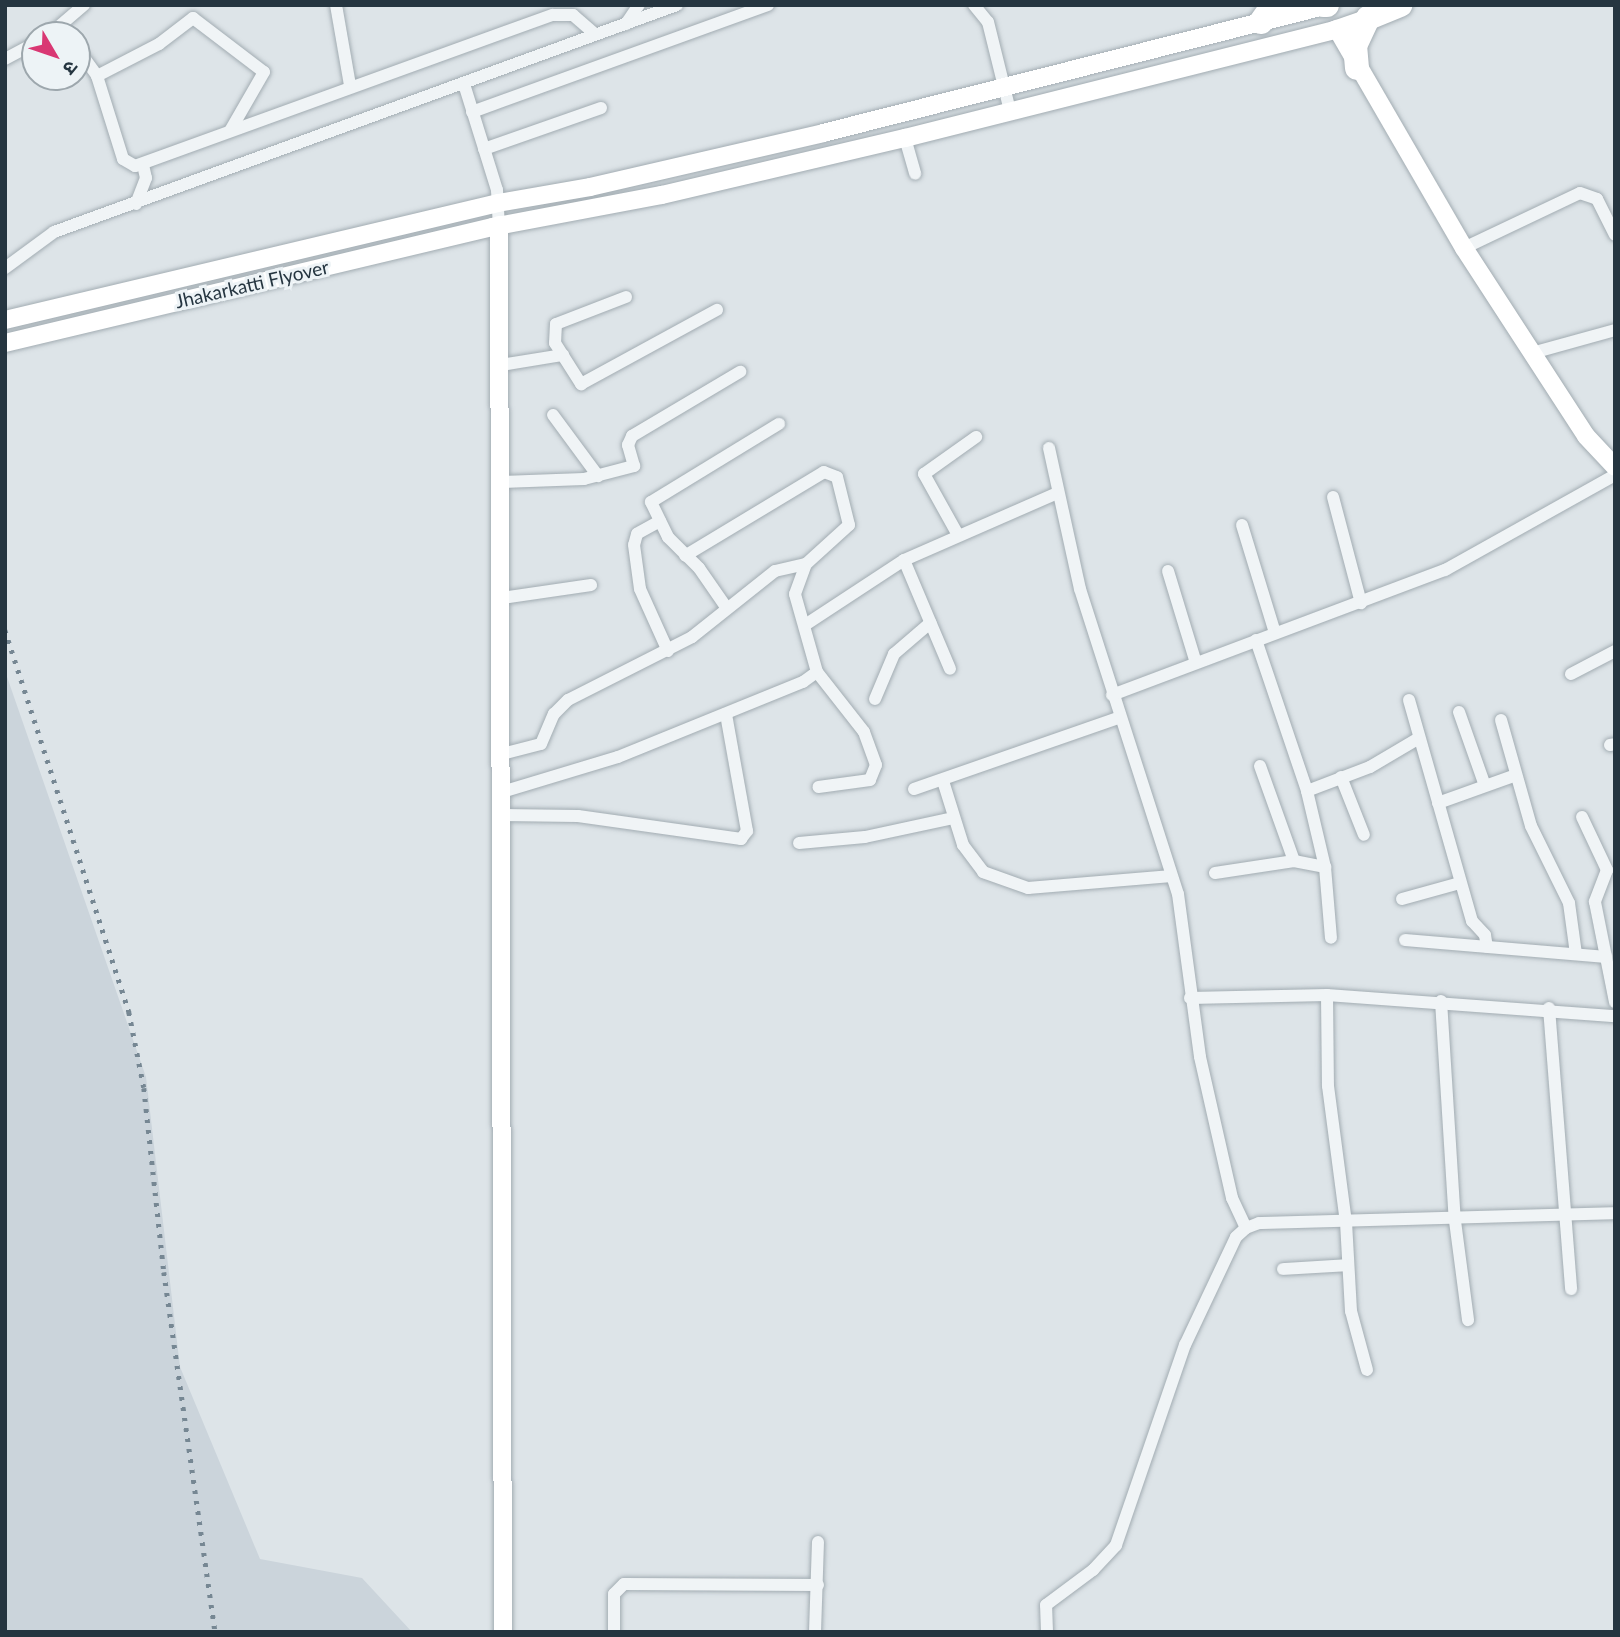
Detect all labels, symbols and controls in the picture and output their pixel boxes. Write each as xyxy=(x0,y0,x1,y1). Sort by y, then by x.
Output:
north arrow xyxy=(21,21,91,91)
text: उ xyxy=(59,57,84,80)
street label: Jhakarkatti Flyover xyxy=(173,255,331,313)

